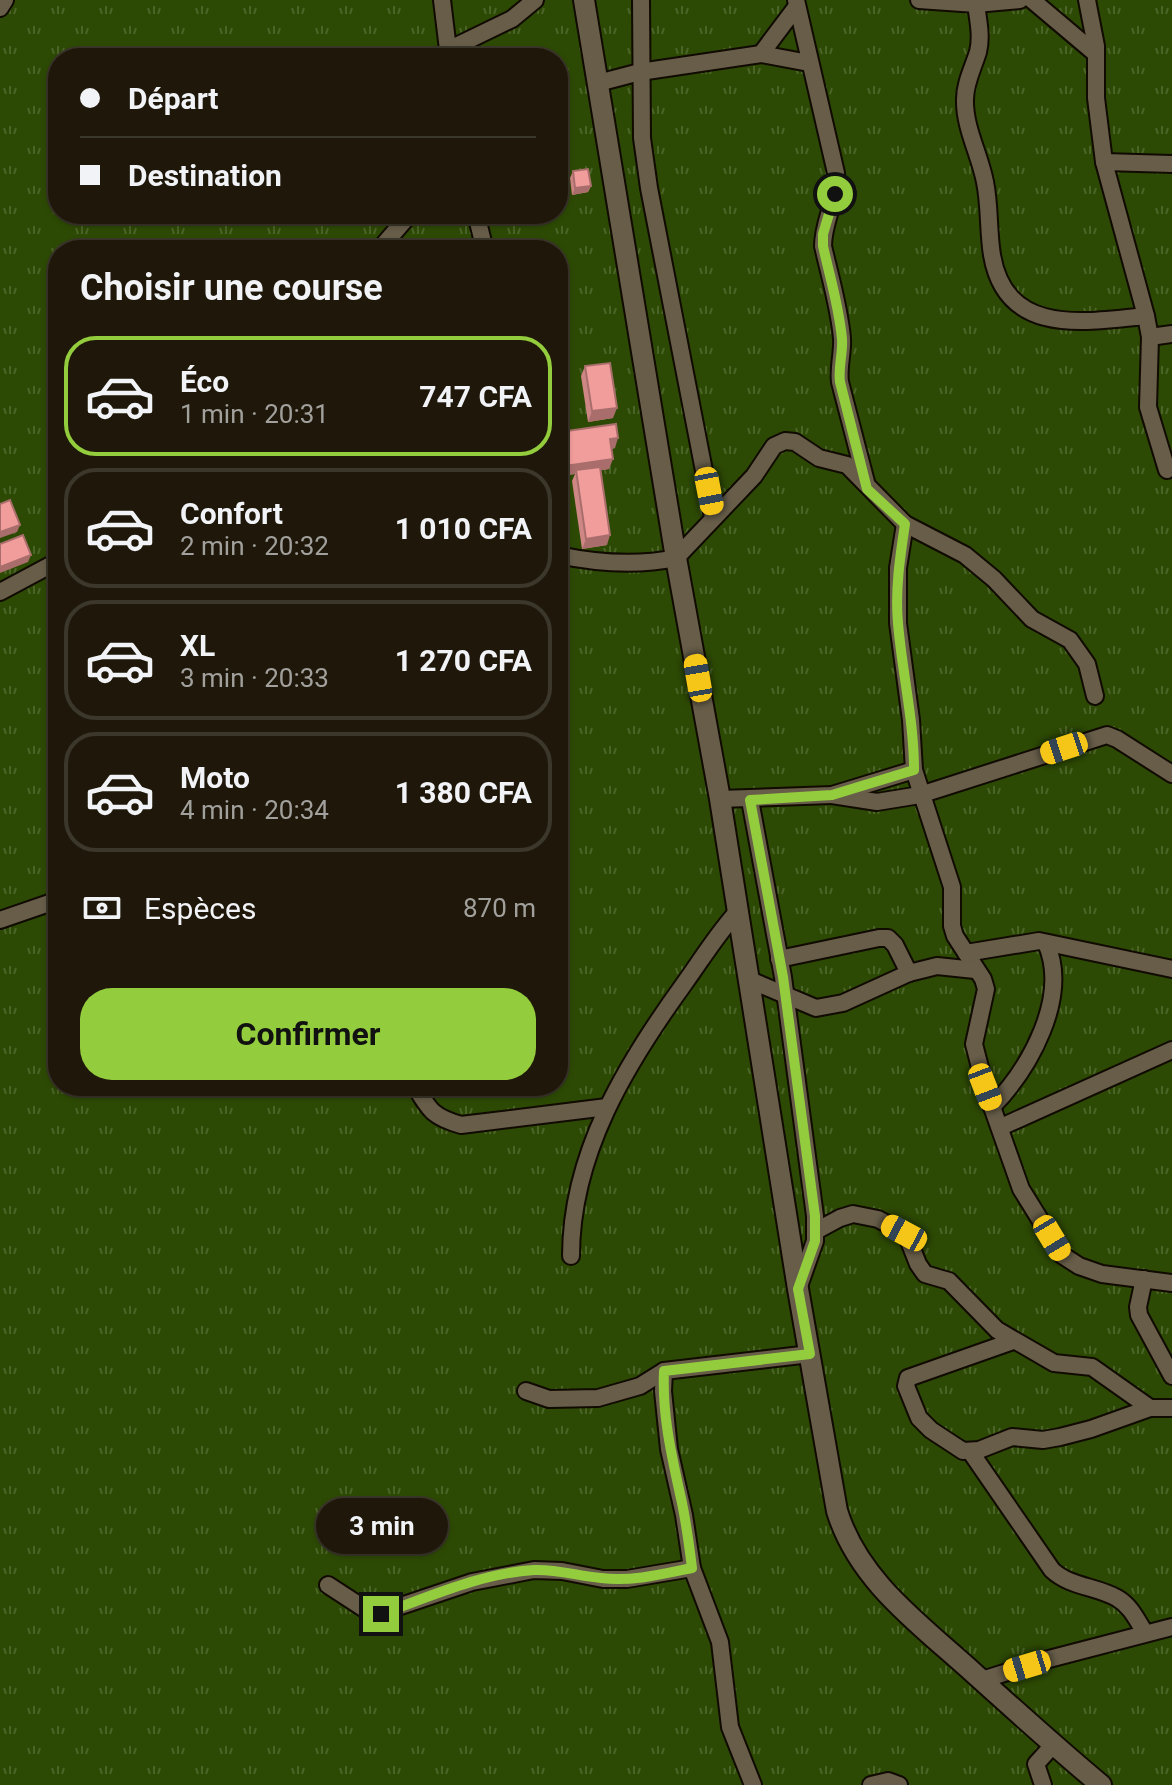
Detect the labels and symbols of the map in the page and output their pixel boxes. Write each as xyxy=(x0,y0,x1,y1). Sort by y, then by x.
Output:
route start xyxy=(817,176,853,212)
car xyxy=(693,465,725,517)
car xyxy=(682,652,714,704)
car xyxy=(1037,729,1091,767)
car xyxy=(965,1060,1005,1114)
car xyxy=(877,1211,931,1255)
car xyxy=(1029,1211,1075,1265)
callout: 3 min xyxy=(315,1498,447,1554)
route end xyxy=(363,1596,399,1632)
car xyxy=(1001,1648,1053,1684)

